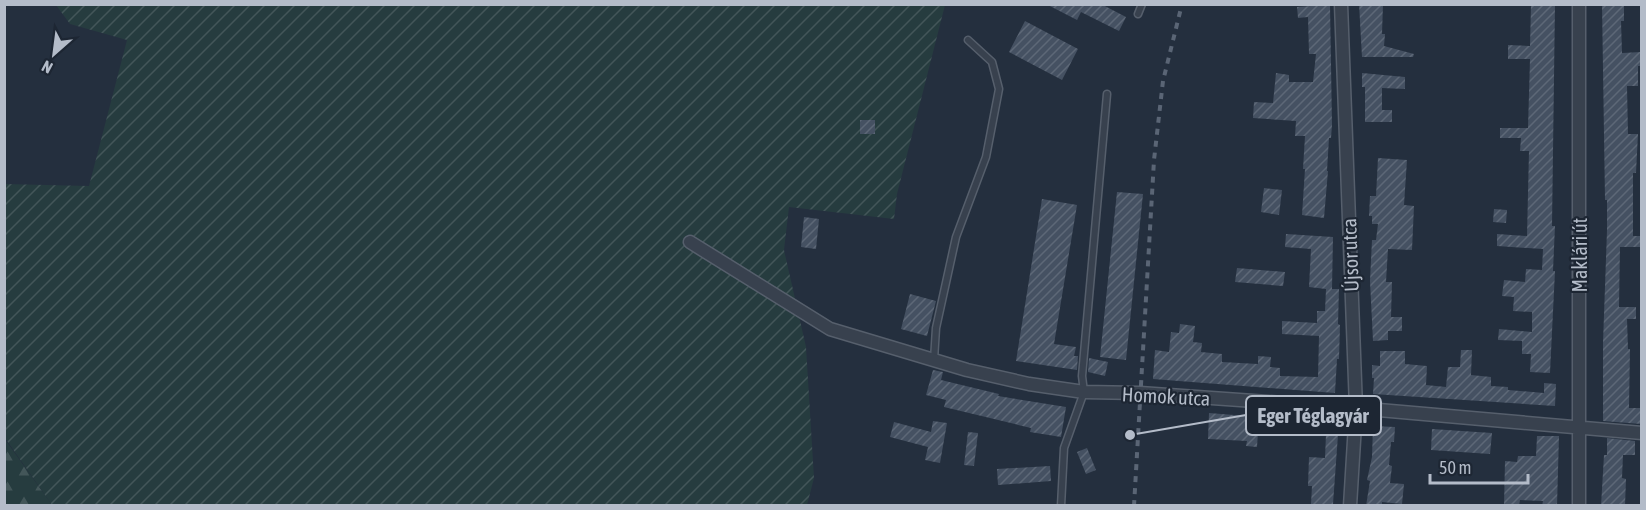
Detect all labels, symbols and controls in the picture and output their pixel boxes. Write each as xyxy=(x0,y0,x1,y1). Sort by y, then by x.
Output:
north arrow xyxy=(24,24,84,84)
text: N xyxy=(39,57,55,77)
street label: Maklári út xyxy=(1568,217,1591,292)
street label: Újsor utca xyxy=(1337,218,1363,292)
street label: Homok utca xyxy=(1121,382,1211,410)
callout: Eger Téglagyár xyxy=(1246,396,1381,435)
text: Eger Téglagyár xyxy=(1257,403,1370,427)
scale bar xyxy=(1430,447,1528,485)
text: 50 m xyxy=(1439,457,1471,478)

